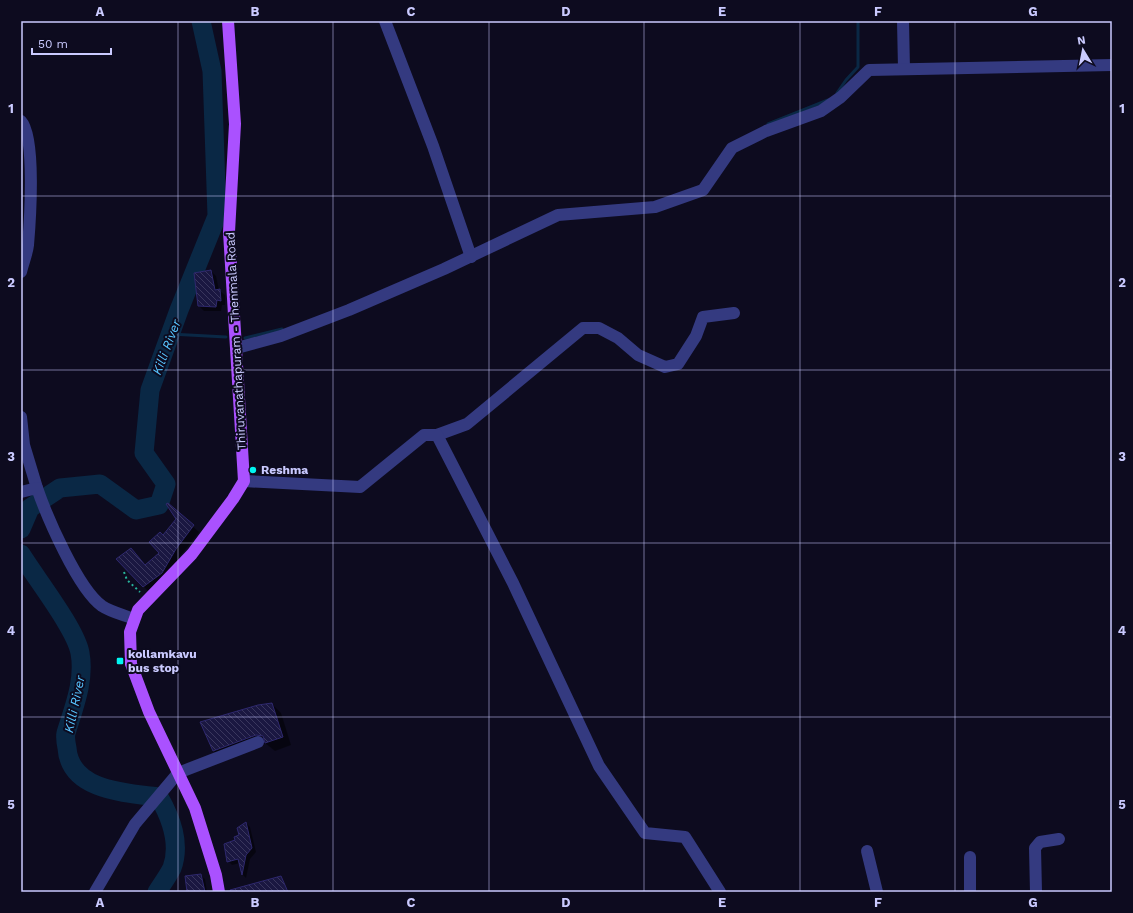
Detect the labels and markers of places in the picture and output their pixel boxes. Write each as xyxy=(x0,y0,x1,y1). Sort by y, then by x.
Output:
place label: Reshma xyxy=(261,463,308,477)
marker: Reshma xyxy=(248,465,258,475)
place label: kollamkavu bus stop xyxy=(128,647,197,675)
marker: kollamkavu bus stop xyxy=(115,656,125,666)

